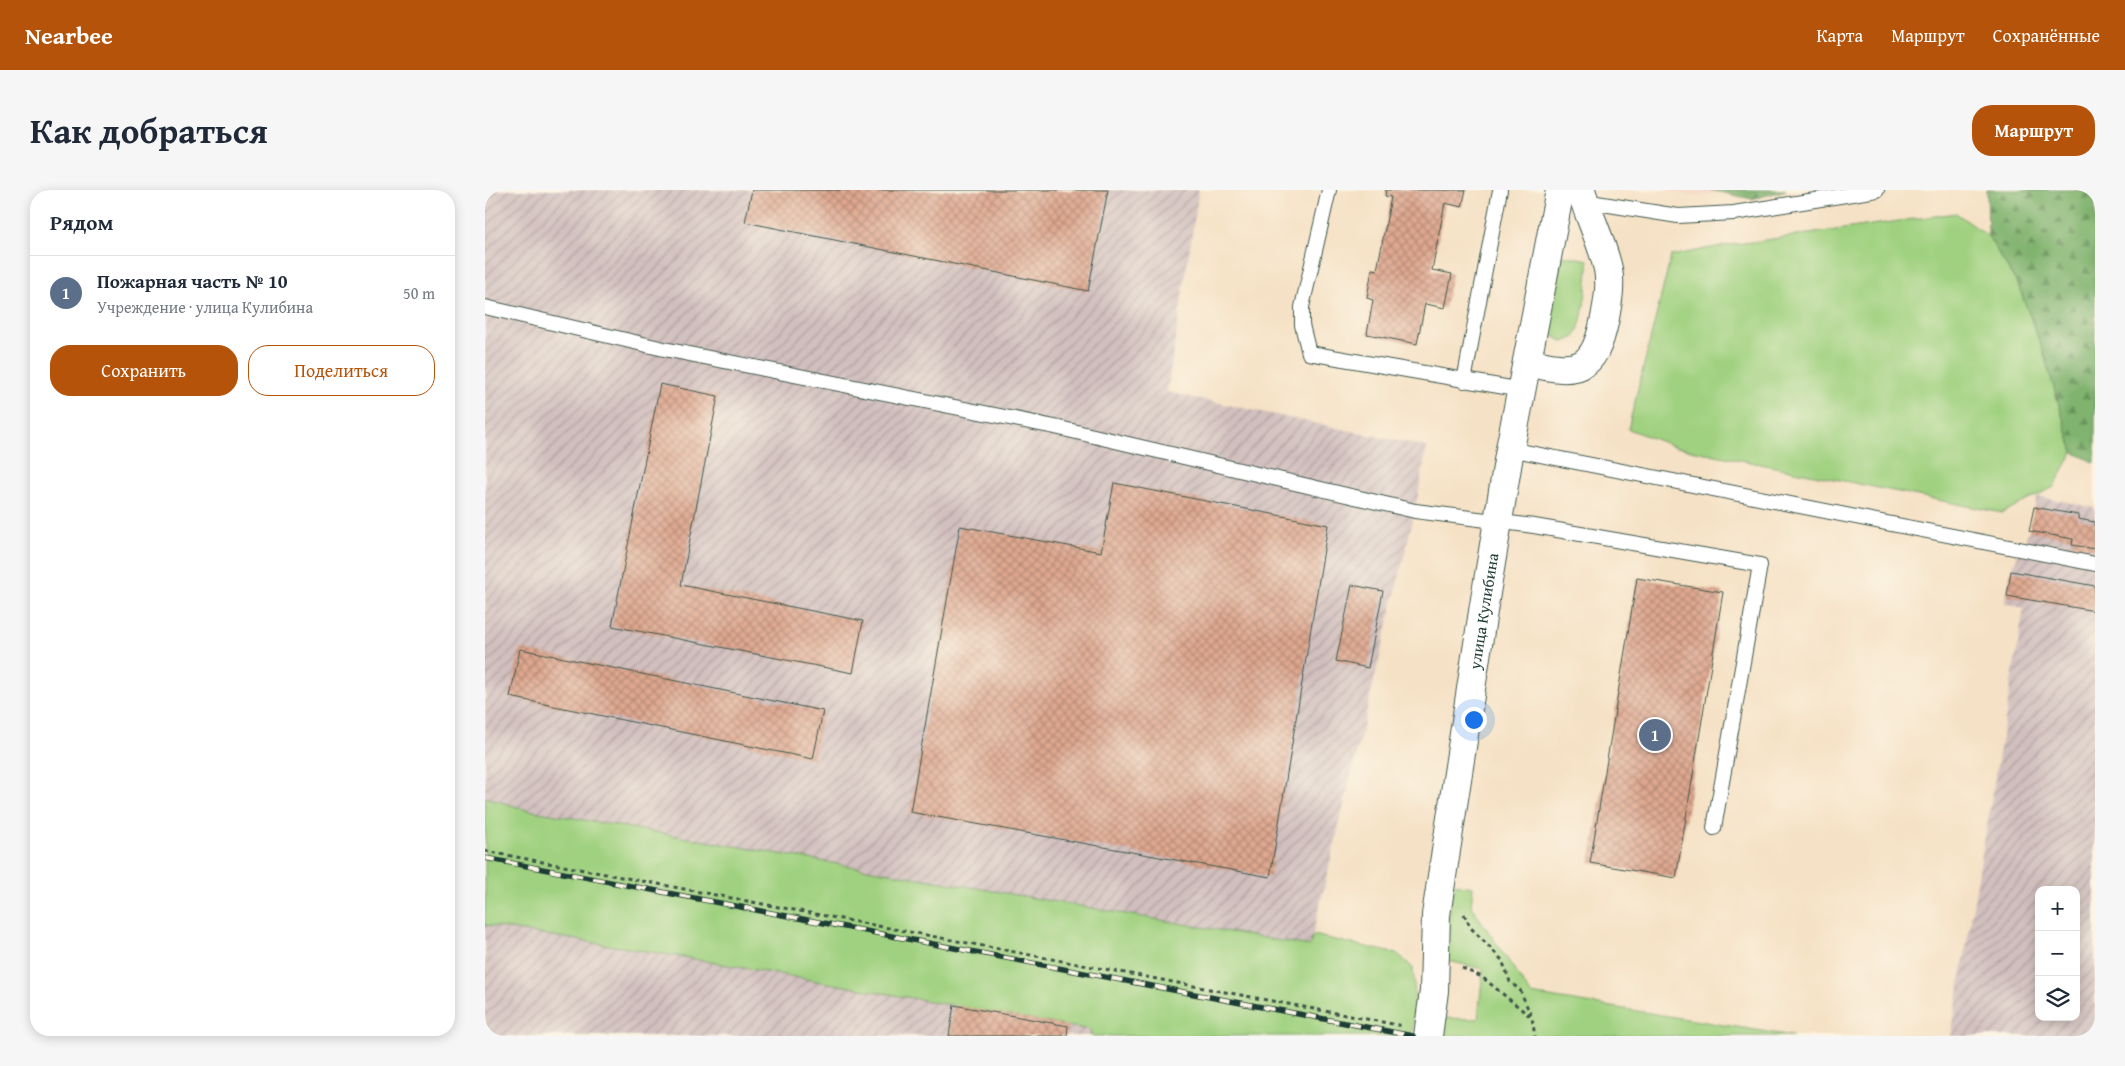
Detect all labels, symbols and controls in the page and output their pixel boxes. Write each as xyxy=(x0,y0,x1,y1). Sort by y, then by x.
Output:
text: Nearbee xyxy=(25,18,113,53)
text: Карта xyxy=(1817,22,1863,49)
text: Маршрут xyxy=(1891,22,1965,49)
text: Сохранённые xyxy=(1993,22,2100,49)
text: Как добраться xyxy=(30,105,268,156)
button: Маршрут xyxy=(1972,105,2095,156)
text: Рядом xyxy=(50,207,113,238)
text: Пожарная часть № 10 xyxy=(97,267,288,295)
text: 1 xyxy=(62,281,70,305)
text: 50 m xyxy=(403,281,435,305)
text: Учреждение · улица Кулибина xyxy=(97,295,313,319)
button: Сохранить xyxy=(50,345,238,396)
button: Поделиться xyxy=(248,345,435,396)
street label: улица Кулибина xyxy=(1462,551,1505,672)
your location xyxy=(1461,707,1487,733)
pin: 1 xyxy=(1639,716,1671,754)
map controls xyxy=(2035,886,2080,1021)
button: + xyxy=(2035,886,2080,931)
button: − xyxy=(2035,931,2080,976)
button: layers xyxy=(2035,976,2080,1021)

